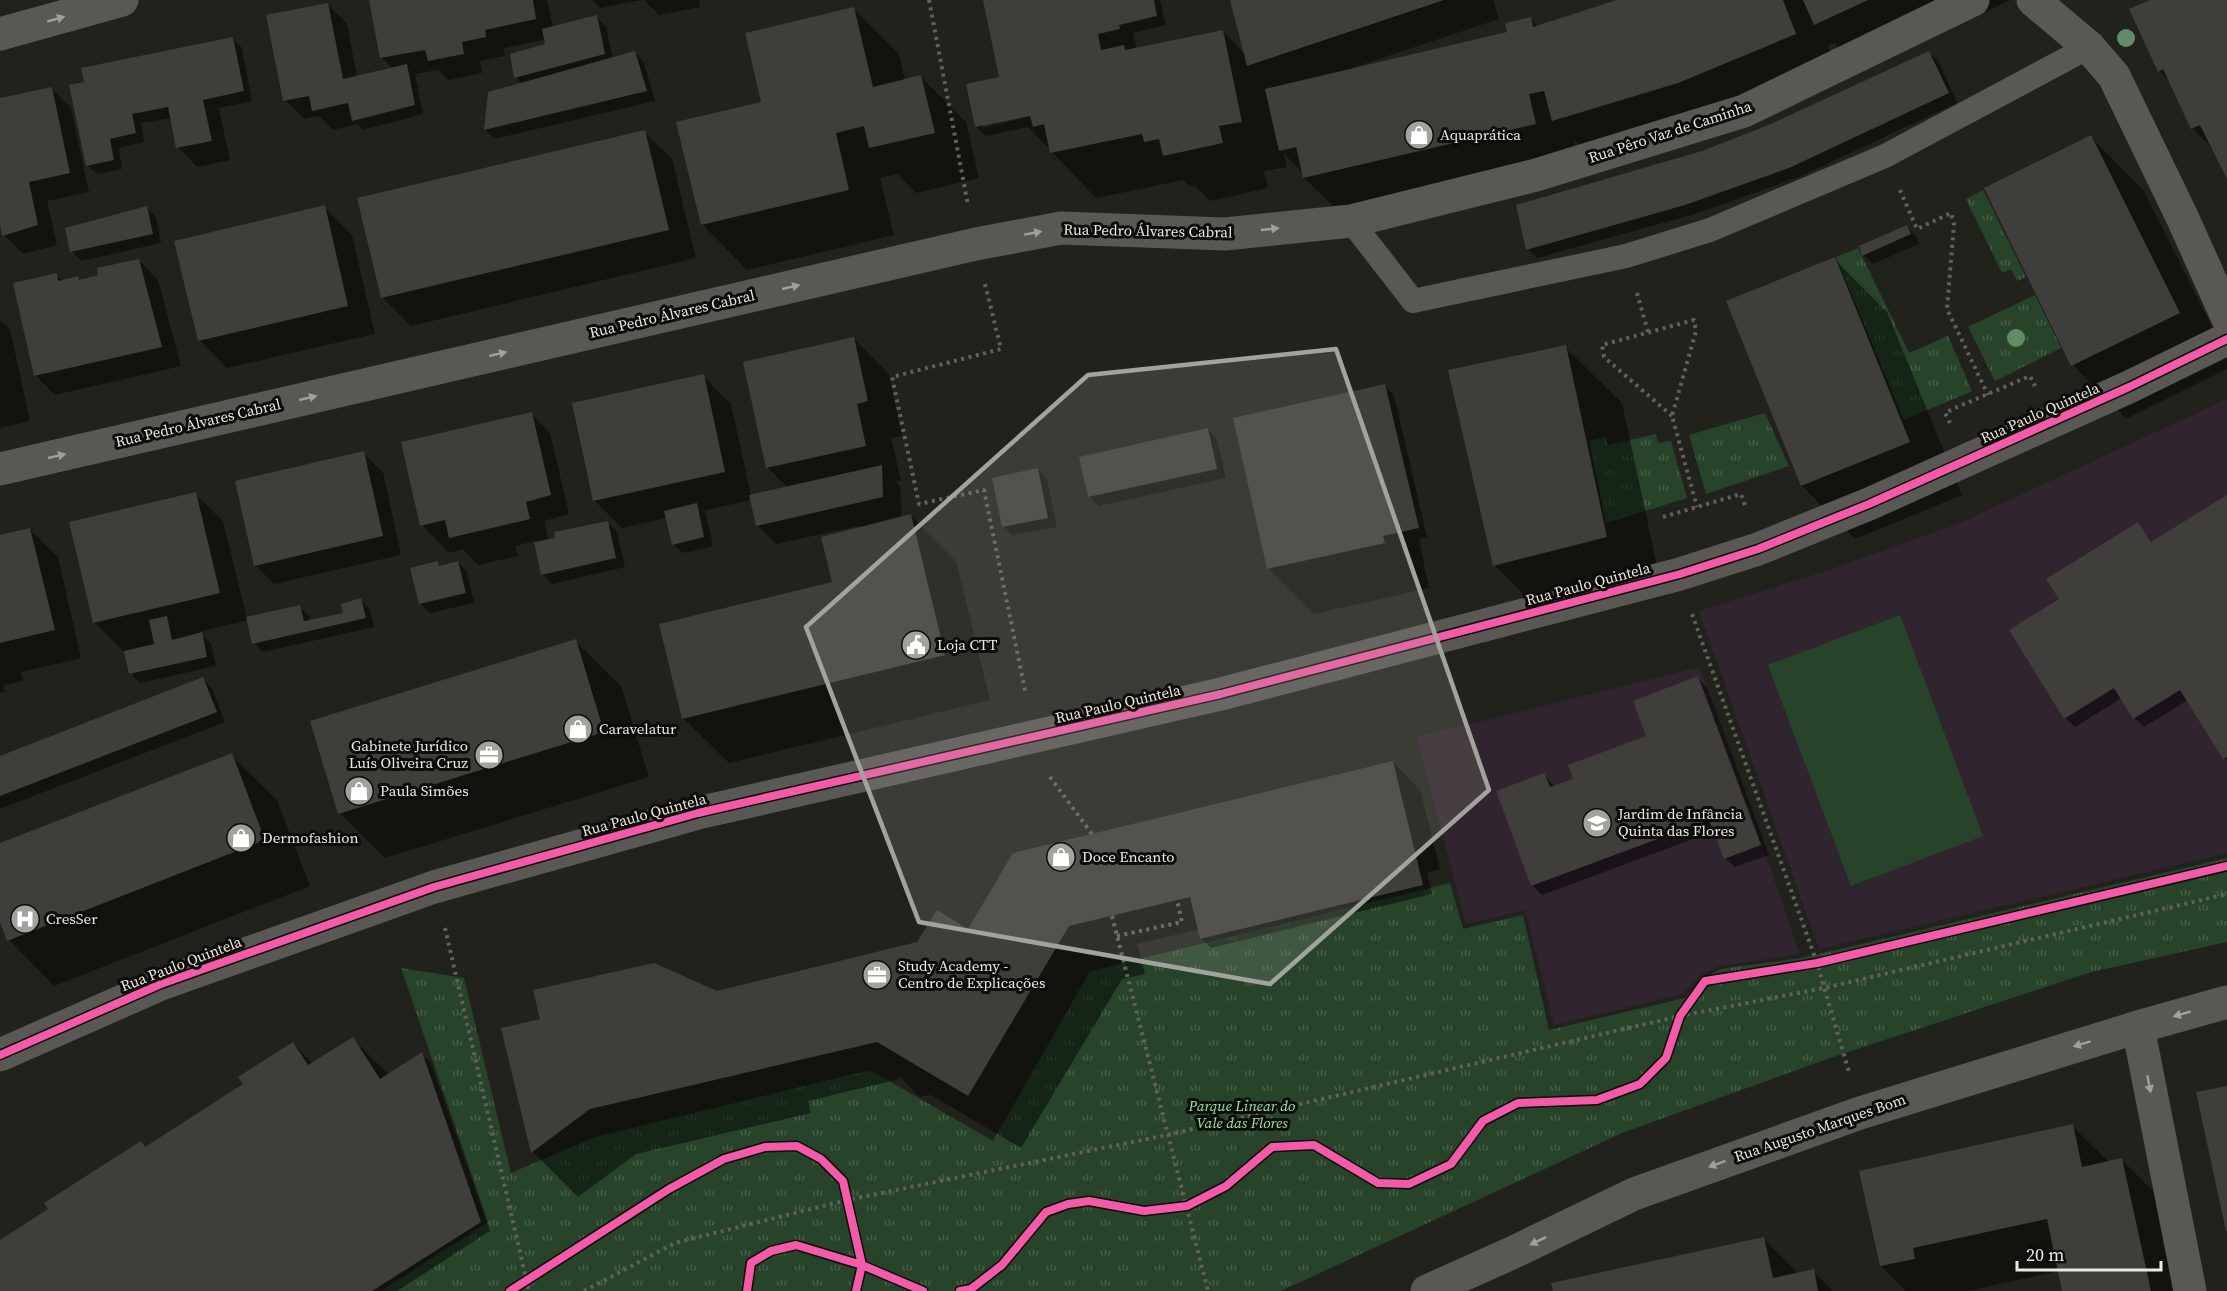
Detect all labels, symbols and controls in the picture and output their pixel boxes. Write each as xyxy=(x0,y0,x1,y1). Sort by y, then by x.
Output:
one-way arrow xyxy=(47,13,65,23)
street label: Rua Pêro Vaz de Caminha xyxy=(1586,95,1754,168)
shop icon: Aquaprática xyxy=(1403,119,1435,151)
place label: Aquaprática xyxy=(1440,124,1521,145)
street label: Rua Pedro Álvares Cabral xyxy=(1063,219,1233,242)
one-way arrow xyxy=(1260,224,1279,234)
one-way arrow xyxy=(1024,228,1043,237)
one-way arrow xyxy=(781,281,800,291)
street label: Rua Pedro Álvares Cabral xyxy=(587,284,757,343)
one-way arrow xyxy=(489,349,508,359)
street label: Rua Paulo Quintela xyxy=(1977,377,2103,448)
street label: Rua Pedro Álvares Cabral xyxy=(113,393,283,452)
one-way arrow xyxy=(299,393,318,402)
one-way arrow xyxy=(48,451,67,460)
street label: Rua Paulo Quintela xyxy=(1523,557,1653,610)
public building icon: Loja CTT xyxy=(900,629,932,661)
place label: Loja CTT xyxy=(937,634,997,655)
street label: Rua Paulo Quintela xyxy=(1053,679,1183,728)
shop icon: Caravelatur xyxy=(562,713,594,745)
place label: Caravelatur xyxy=(599,718,677,739)
place label: Gabinete Jurídico Luís Oliveira Cruz xyxy=(349,735,468,773)
office icon: Gabinete Jurídico Luís Oliveira Cruz xyxy=(473,739,505,771)
shop icon: Paula Simões xyxy=(343,775,375,807)
place label: Paula Simões xyxy=(380,780,469,801)
street label: Rua Paulo Quintela xyxy=(579,788,709,841)
place label: Jardim de Infância Quinta das Flores xyxy=(1617,803,1743,841)
school or university icon: Jardim de Infância Quinta das Flores xyxy=(1581,807,1613,839)
shop icon: Dermofashion xyxy=(225,822,257,854)
place label: Dermofashion xyxy=(262,827,359,848)
shop icon: Doce Encanto xyxy=(1045,841,1077,873)
place label: Doce Encanto xyxy=(1082,846,1175,867)
hospital icon: CresSer xyxy=(9,903,41,935)
place label: CresSer xyxy=(46,908,98,929)
street label: Rua Paulo Quintela xyxy=(117,931,245,996)
place label: Study Academy - Centro de Explicações xyxy=(898,955,1045,993)
office icon: Study Academy - Centro de Explicações xyxy=(861,959,893,991)
one-way arrow xyxy=(2173,1010,2191,1020)
one-way arrow xyxy=(2073,1040,2091,1049)
one-way arrow xyxy=(2145,1075,2154,1094)
street label: Rua Augusto Marques Bom xyxy=(1731,1088,1909,1167)
park label: Parque Linear do Vale das Flores xyxy=(1188,1095,1295,1133)
one-way arrow xyxy=(1708,1160,1726,1170)
scale bar xyxy=(2017,1234,2161,1272)
one-way arrow xyxy=(1529,1236,1546,1245)
text: 20 m xyxy=(2026,1242,2064,1267)

